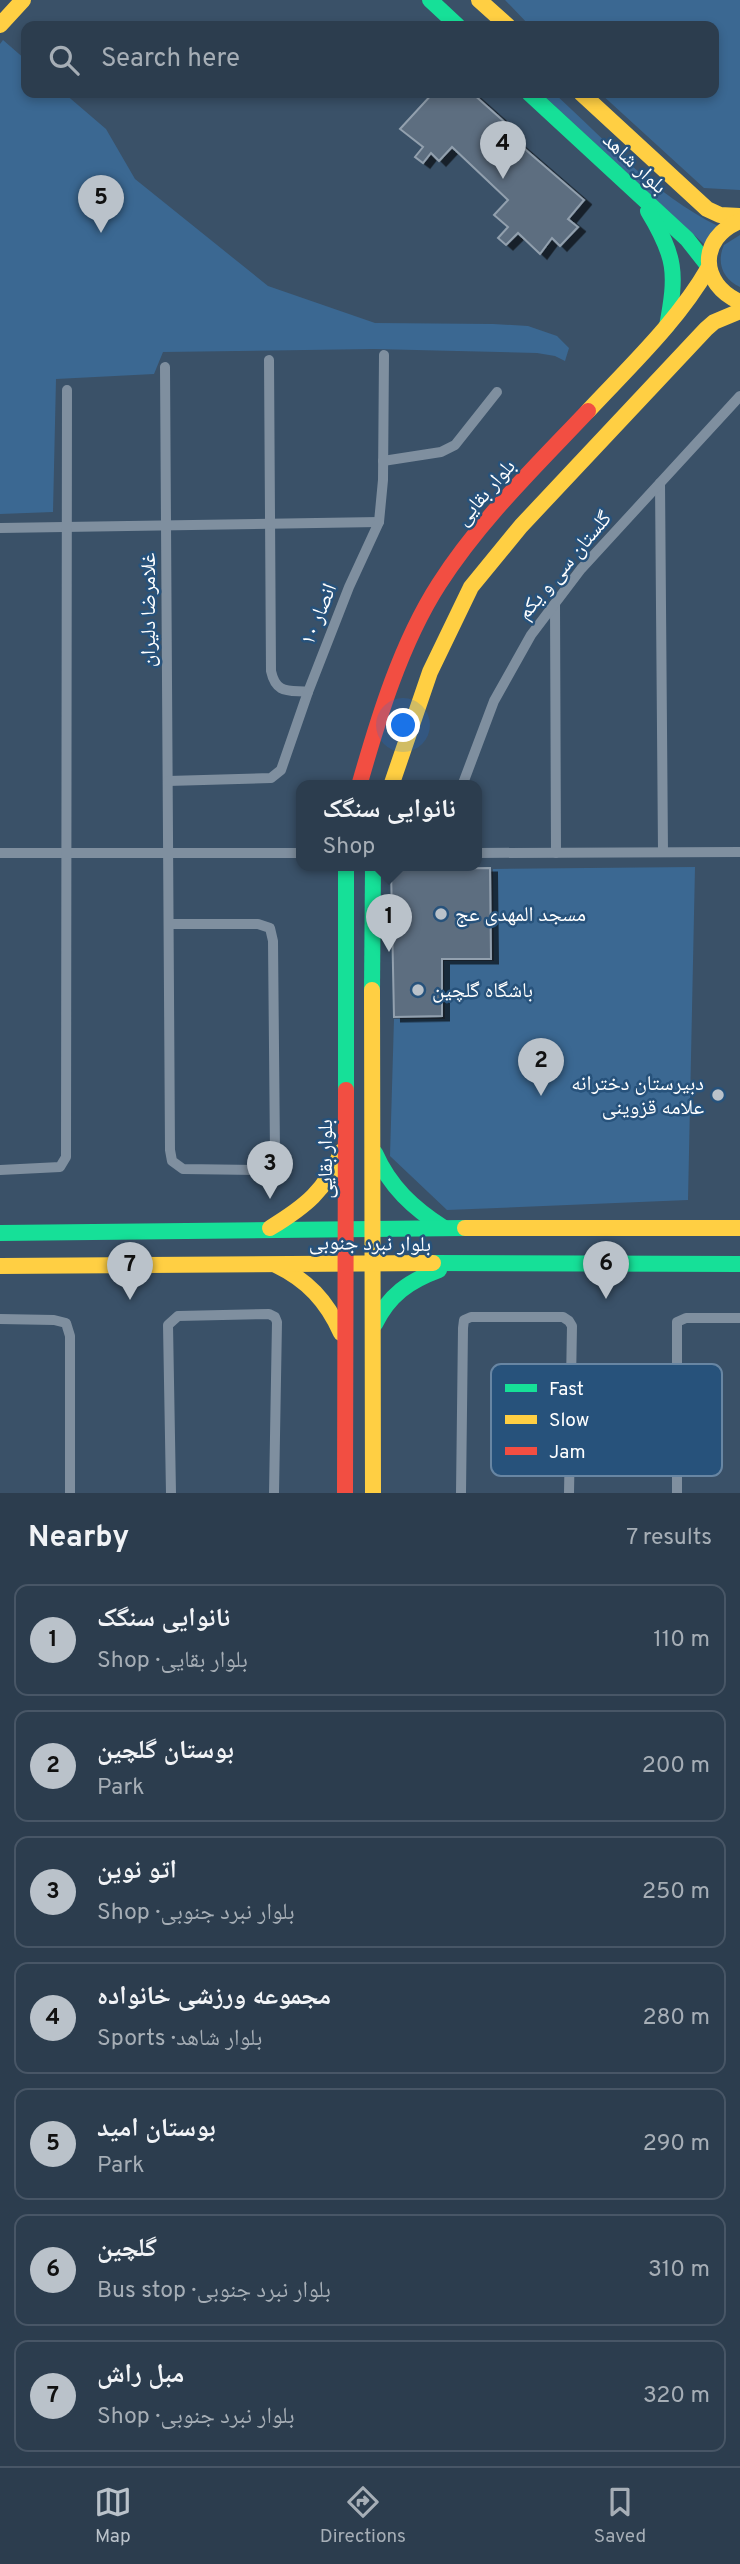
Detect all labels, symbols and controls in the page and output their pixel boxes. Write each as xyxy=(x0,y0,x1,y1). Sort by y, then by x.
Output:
search box xyxy=(21,21,719,98)
icon: search xyxy=(45,41,83,79)
text: Search here xyxy=(101,43,240,76)
pin: 4 xyxy=(480,121,526,179)
street label: بلوار شاهد xyxy=(596,127,672,201)
pin: 5 xyxy=(78,175,124,233)
street label: بلوار بقایی xyxy=(450,454,522,532)
street label: گلستان سی و یکم xyxy=(512,506,619,626)
street label: غلامرضا دلیران xyxy=(136,552,163,667)
street label: انصار ۱۰ xyxy=(295,580,344,649)
your location xyxy=(386,708,420,742)
popup xyxy=(296,780,482,871)
text: نانوایی سنگک xyxy=(322,794,456,827)
text: Shop xyxy=(322,833,375,862)
pin: 1 xyxy=(366,894,412,952)
place label: مسجد المهدی عج xyxy=(455,902,586,929)
marker: مسجد المهدی عج xyxy=(433,906,449,922)
place label: باشگاه گلچین xyxy=(432,978,533,1005)
marker: باشگاه گلچین xyxy=(410,982,426,998)
pin: 2 xyxy=(518,1038,564,1096)
place label: دبیرستان دخترانه علامه قزوینی xyxy=(571,1071,704,1122)
marker: دبیرستان دخترانه علامه قزوینی xyxy=(710,1087,726,1103)
street label: بلوار بقایی xyxy=(313,1119,340,1199)
pin: 3 xyxy=(247,1141,293,1199)
street label: بلوار نبرد جنوبی xyxy=(309,1230,431,1259)
pin: 6 xyxy=(583,1241,629,1299)
pin: 7 xyxy=(107,1242,153,1300)
legend xyxy=(491,1364,722,1476)
text: Fast xyxy=(549,1378,584,1402)
text: Slow xyxy=(549,1409,589,1433)
text: Jam xyxy=(549,1441,586,1465)
text: Nearby xyxy=(28,1520,129,1557)
text: 7 results xyxy=(626,1524,712,1553)
text: نانوایی سنگک xyxy=(97,1603,230,1636)
text: 1 xyxy=(48,1626,58,1655)
text: 110 m xyxy=(653,1626,710,1655)
text: Shop · بلوار بقایی xyxy=(97,1647,248,1676)
text: بوستان گلچین xyxy=(97,1735,234,1768)
text: 2 xyxy=(46,1752,60,1781)
text: 200 m xyxy=(642,1752,710,1781)
text: Park xyxy=(97,1774,144,1803)
text: اتو نوین xyxy=(97,1855,177,1888)
text: 3 xyxy=(46,1878,60,1907)
text: 250 m xyxy=(642,1878,710,1907)
text: Shop · بلوار نبرد جنوبی xyxy=(97,1899,295,1928)
text: مجموعه ورزشی خانواده xyxy=(97,1981,331,2014)
text: 4 xyxy=(46,2004,60,2033)
text: 280 m xyxy=(642,2004,710,2033)
text: Sports · بلوار شاهد xyxy=(97,2025,262,2054)
text: بوستان امید xyxy=(97,2113,216,2146)
text: 5 xyxy=(46,2130,60,2159)
text: 290 m xyxy=(643,2130,710,2159)
text: Park xyxy=(97,2152,144,2181)
text: گلچین xyxy=(97,2233,157,2266)
text: 6 xyxy=(46,2256,60,2285)
text: 310 m xyxy=(648,2256,710,2285)
text: Bus stop · بلوار نبرد جنوبی xyxy=(97,2277,331,2306)
text: مبل راش xyxy=(97,2359,184,2392)
text: 7 xyxy=(47,2382,59,2411)
text: 320 m xyxy=(643,2382,710,2411)
text: Shop · بلوار نبرد جنوبی xyxy=(97,2403,295,2432)
tab: Map xyxy=(94,2483,132,2549)
tab: Directions xyxy=(320,2483,406,2549)
tab: Saved xyxy=(594,2483,646,2549)

